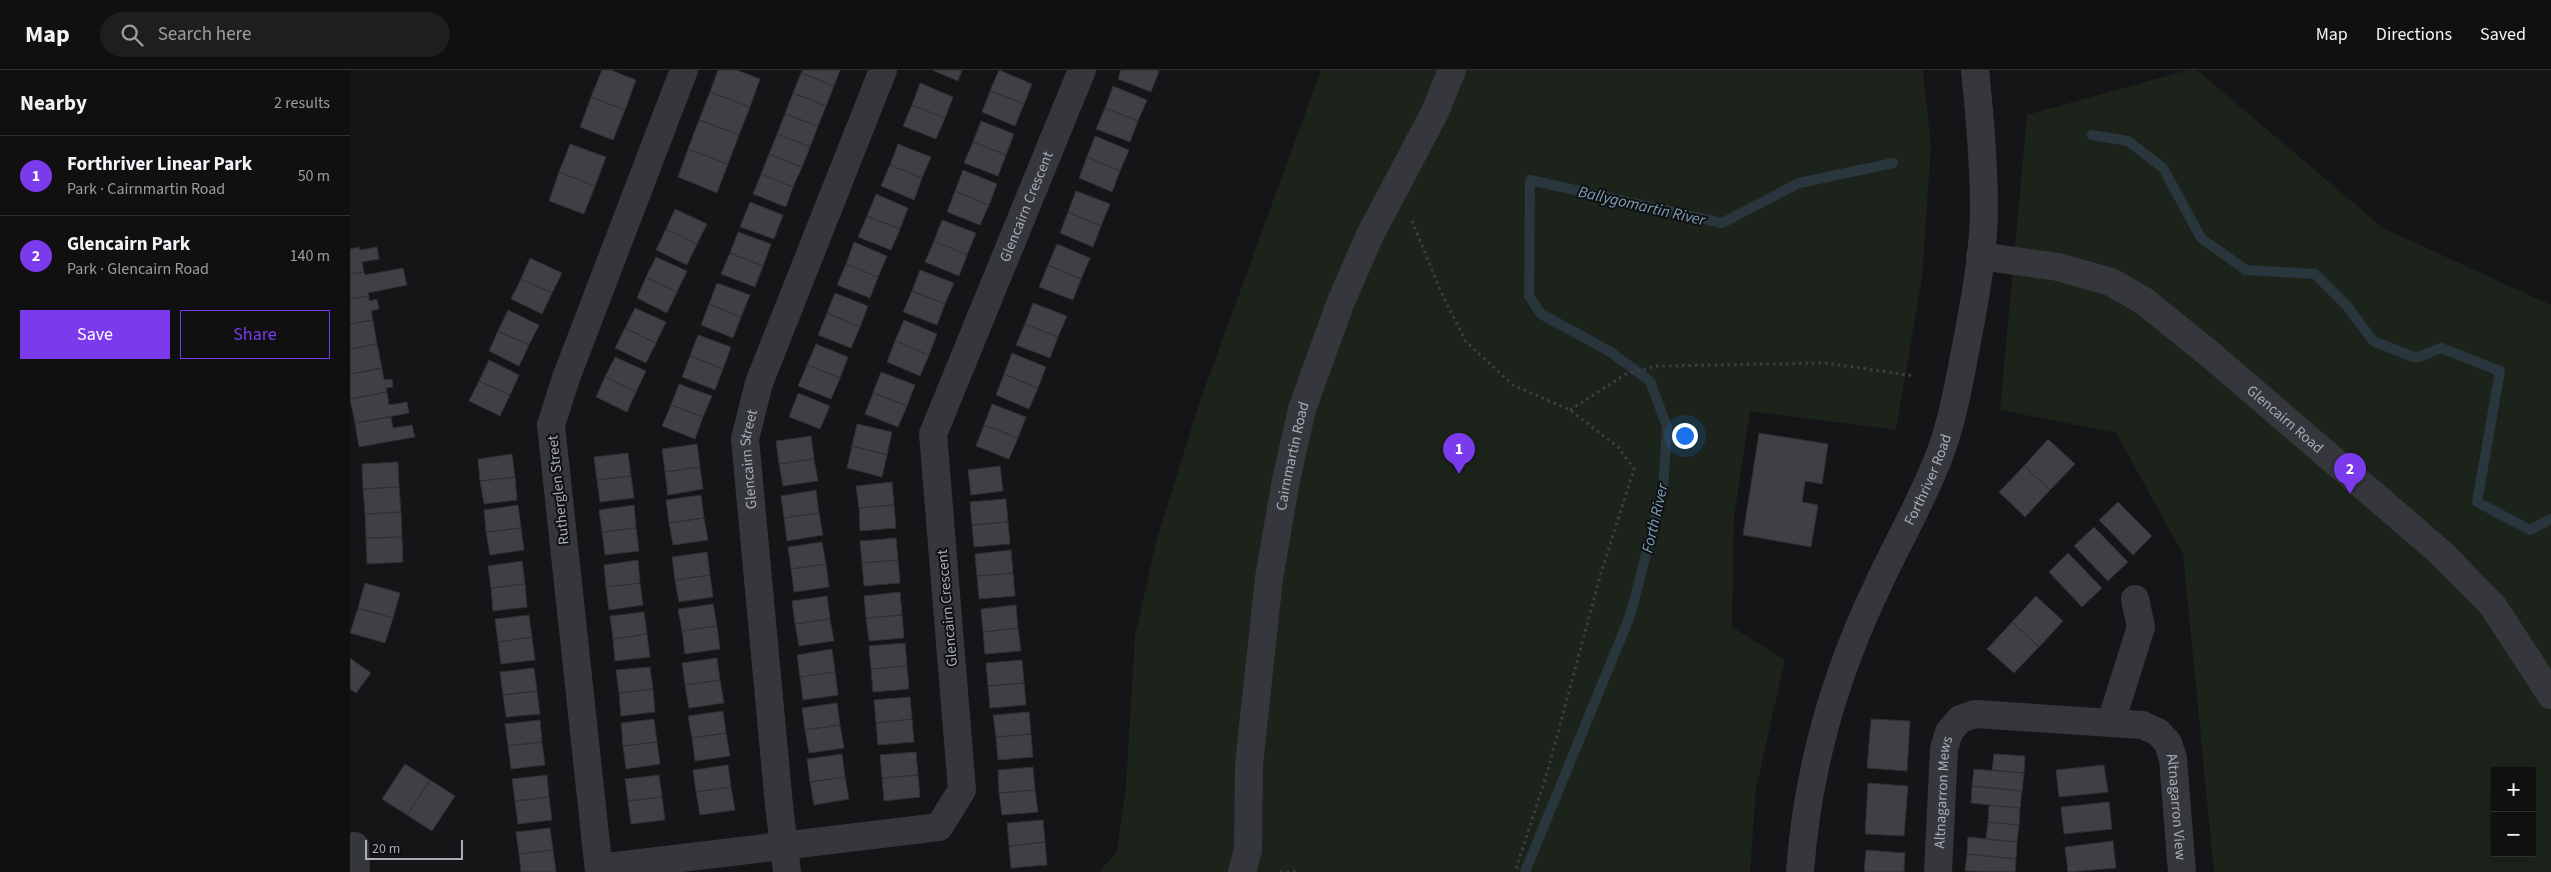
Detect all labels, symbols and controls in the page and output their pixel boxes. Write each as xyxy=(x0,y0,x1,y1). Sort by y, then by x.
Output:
search box xyxy=(100,12,450,57)
text: Map xyxy=(25,17,70,52)
icon: search xyxy=(118,21,146,49)
text: Search here xyxy=(158,21,251,48)
text: Map xyxy=(2316,22,2348,47)
text: Directions xyxy=(2376,22,2452,47)
text: Saved xyxy=(2480,22,2526,47)
text: Nearby xyxy=(20,88,87,118)
text: 2 results xyxy=(274,92,330,114)
street label: Glencairn Crescent xyxy=(995,148,1059,265)
text: Forthriver Linear Park xyxy=(67,151,252,178)
text: 1 xyxy=(32,165,40,187)
text: 50 m xyxy=(298,165,330,187)
text: Park · Cairnmartin Road xyxy=(67,178,225,200)
water label: Ballygomartin River xyxy=(1576,181,1709,232)
text: Glencairn Park xyxy=(67,231,190,258)
text: 2 xyxy=(32,245,40,267)
text: 140 m xyxy=(290,245,330,267)
text: Park · Glencairn Road xyxy=(67,258,209,280)
button: Save xyxy=(20,310,170,359)
button: Share xyxy=(180,310,330,359)
street label: Glencairn Road xyxy=(2242,380,2328,458)
street label: Cairnmartin Road xyxy=(1271,399,1315,512)
street label: Glencairn Street xyxy=(735,407,763,510)
your location xyxy=(1672,423,1698,449)
street label: Forthriver Road xyxy=(1899,431,1957,529)
pin: 1 xyxy=(1443,433,1475,474)
street label: Rutherglen Street xyxy=(542,434,575,546)
pin: 2 xyxy=(2334,453,2366,494)
water label: Forth River xyxy=(1636,480,1674,555)
street label: Glencairn Crescent xyxy=(932,548,963,667)
street label: Altnagarron Mews xyxy=(1929,733,1958,849)
street label: Altnagarron View xyxy=(2161,751,2191,861)
map controls xyxy=(2491,767,2536,857)
button: + xyxy=(2491,767,2536,812)
button: − xyxy=(2491,812,2536,857)
scale bar xyxy=(365,837,462,860)
text: 20 m xyxy=(372,839,400,859)

